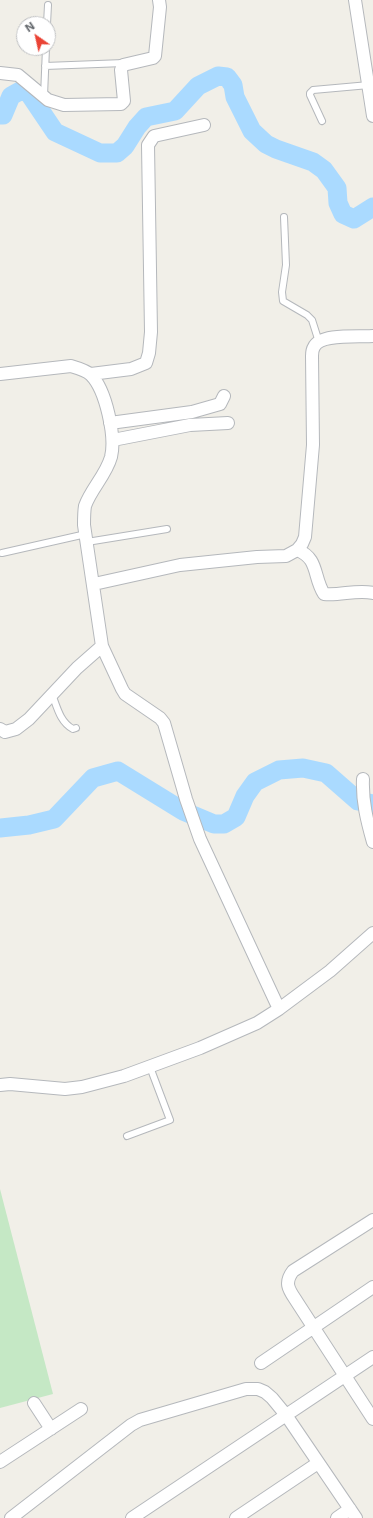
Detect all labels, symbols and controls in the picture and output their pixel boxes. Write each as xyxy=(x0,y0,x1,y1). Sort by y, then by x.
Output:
north arrow xyxy=(16,16,56,56)
text: N xyxy=(22,19,37,35)

